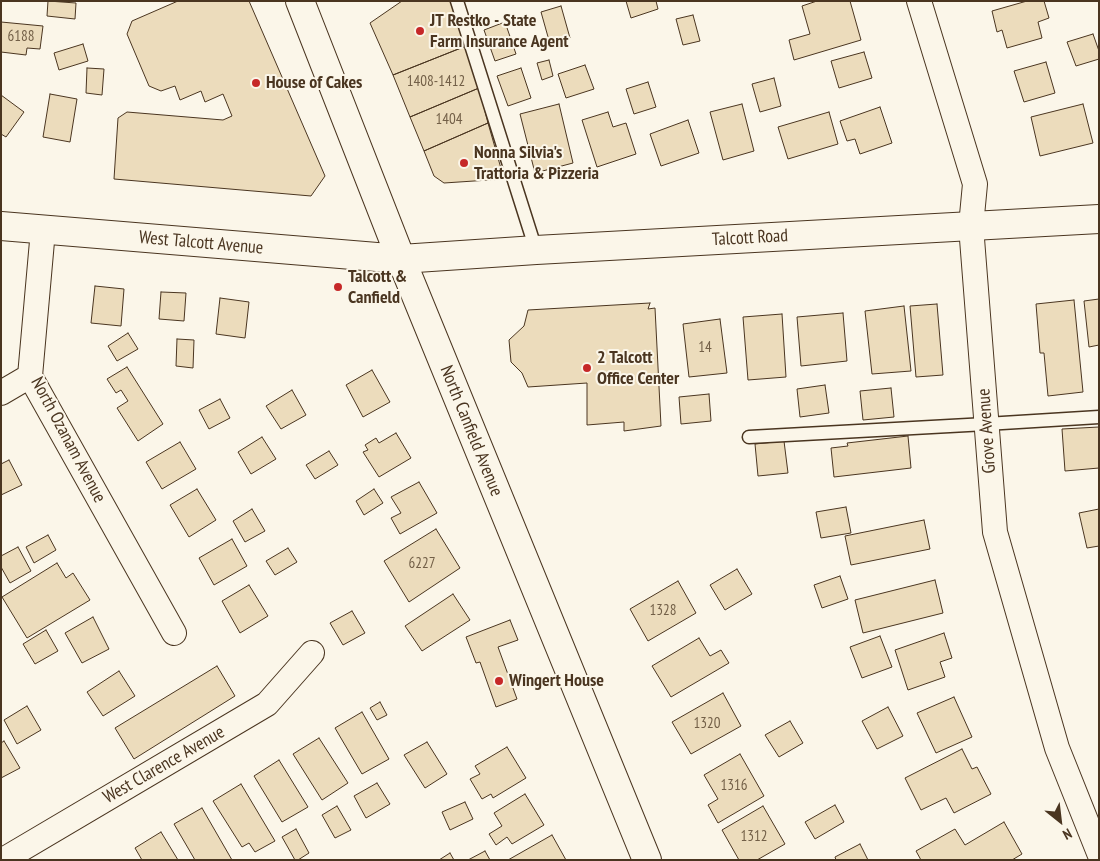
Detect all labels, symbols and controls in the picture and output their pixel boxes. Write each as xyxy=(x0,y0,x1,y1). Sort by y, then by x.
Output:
place label: JT Restko - State Farm Insurance Agent xyxy=(430,10,569,52)
marker: JT Restko - State Farm Insurance Agent xyxy=(414,25,426,37)
house number: 6188 xyxy=(8,28,34,46)
place label: House of Cakes xyxy=(266,72,362,94)
house number: 1408-1412 xyxy=(407,73,465,91)
marker: House of Cakes xyxy=(250,77,262,89)
house number: 1404 xyxy=(436,111,462,129)
place label: Nonna Silvia's Trattoria & Pizzeria xyxy=(474,142,599,184)
marker: Nonna Silvia's Trattoria & Pizzeria xyxy=(458,157,470,169)
street label: Talcott Road xyxy=(711,225,789,251)
street label: West Talcott Avenue xyxy=(138,227,264,259)
place label: Talcott & Canfield xyxy=(348,266,407,308)
marker: Talcott & Canfield xyxy=(332,281,344,293)
house number: 14 xyxy=(698,339,712,357)
place label: 2 Talcott Office Center xyxy=(597,347,679,389)
street label: North Canfield Avenue xyxy=(435,362,507,500)
marker: 2 Talcott Office Center xyxy=(581,362,593,374)
street label: North Ozanam Avenue xyxy=(26,374,110,506)
street label: Grove Avenue xyxy=(973,388,1001,474)
house number: 6227 xyxy=(409,555,435,573)
house number: 1328 xyxy=(650,602,676,620)
place label: Wingert House xyxy=(509,670,604,692)
marker: Wingert House xyxy=(493,675,505,687)
house number: 1320 xyxy=(694,715,720,733)
street label: West Clarence Avenue xyxy=(99,722,229,808)
house number: 1316 xyxy=(721,777,747,795)
north arrow xyxy=(1035,796,1085,846)
text: N xyxy=(1060,824,1075,844)
house number: 1312 xyxy=(741,828,767,846)

